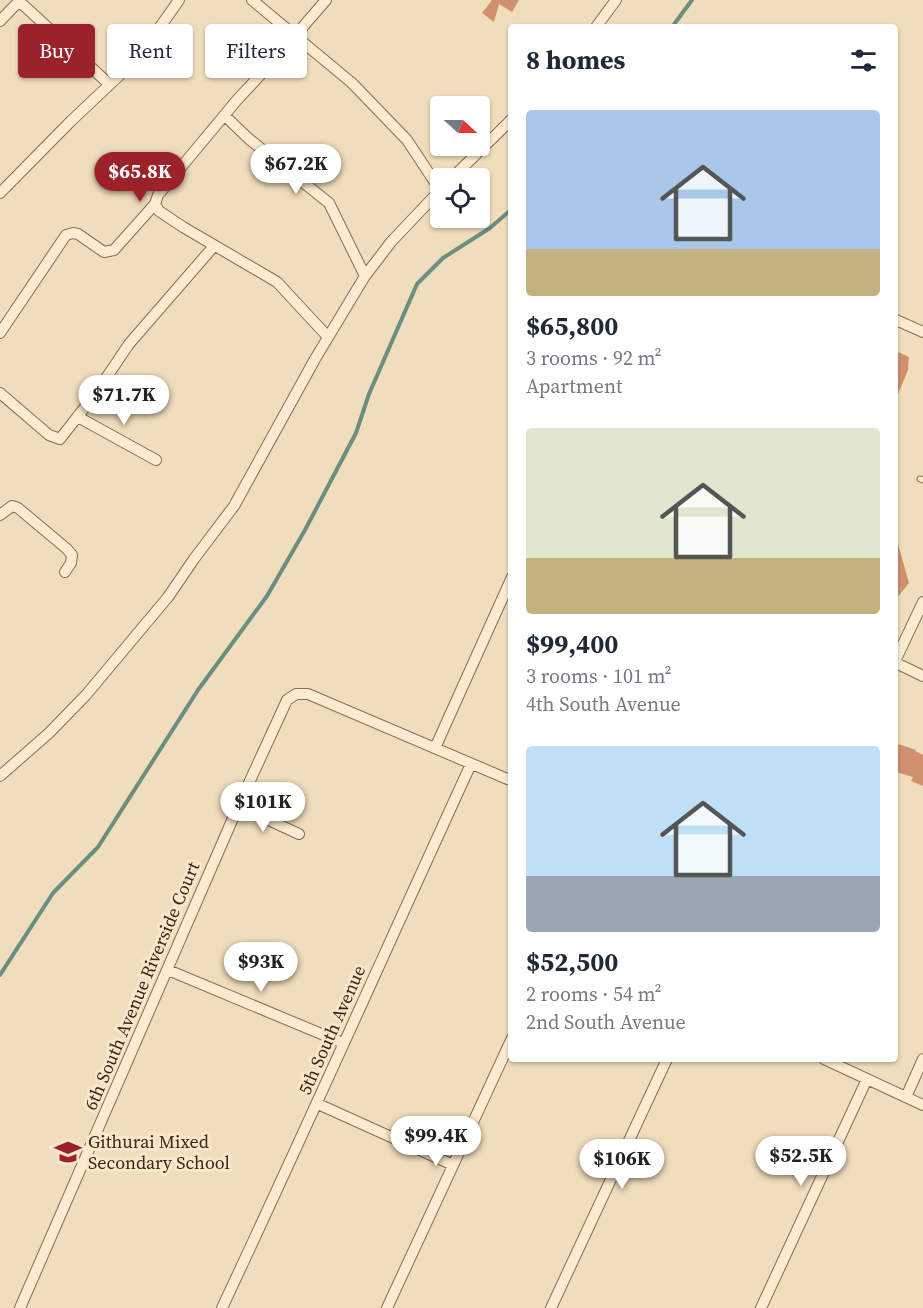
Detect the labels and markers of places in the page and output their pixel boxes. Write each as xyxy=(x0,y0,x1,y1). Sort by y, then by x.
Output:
pin: $67.2K xyxy=(247,144,345,195)
pin: $65.8K xyxy=(91,152,189,203)
pin: $71.7K xyxy=(75,375,173,426)
pin: $101K xyxy=(221,782,305,833)
pin: $93K xyxy=(225,942,297,993)
pin: $99.4K xyxy=(387,1116,485,1167)
place label: Githurai Mixed Secondary School xyxy=(88,1129,230,1175)
pin: $52.5K xyxy=(752,1136,850,1187)
school or university icon: Githurai Mixed Secondary School xyxy=(53,1137,83,1167)
pin: $106K xyxy=(580,1139,664,1190)

